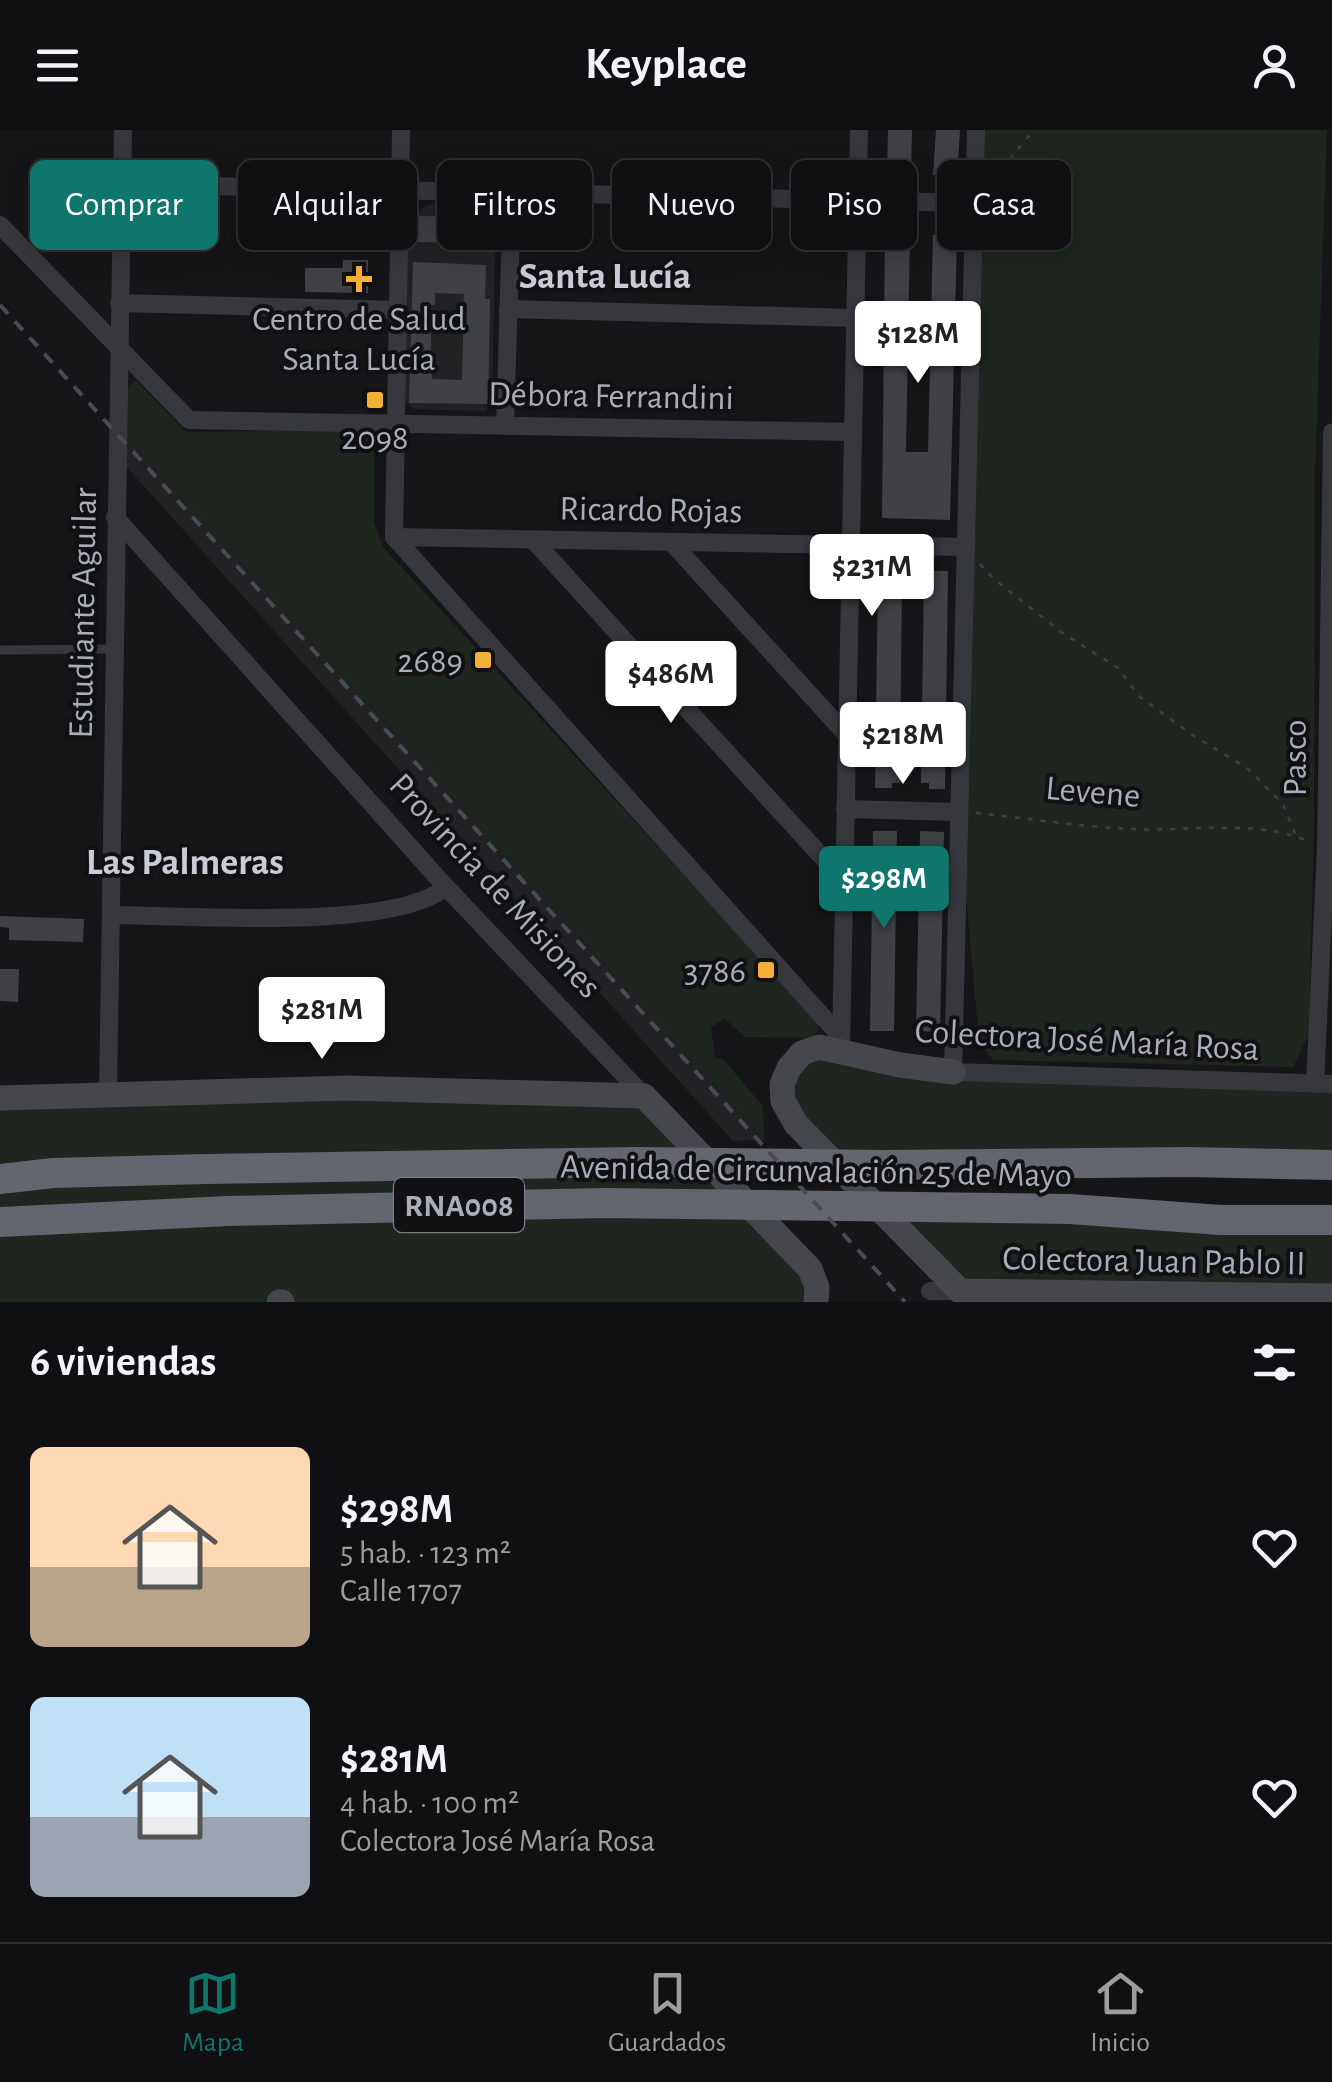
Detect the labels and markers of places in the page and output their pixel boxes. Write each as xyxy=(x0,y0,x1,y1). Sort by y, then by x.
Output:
marker: Centro de Salud Santa Lucía xyxy=(346,266,372,292)
pin: $128M xyxy=(848,301,988,386)
place label: Centro de Salud Santa Lucía xyxy=(252,302,466,377)
marker: 2098 xyxy=(364,389,386,411)
place label: 2098 xyxy=(341,421,409,456)
pin: $231M xyxy=(802,534,942,619)
pin: $486M xyxy=(601,641,741,726)
place label: 2689 xyxy=(398,644,463,679)
marker: 2689 xyxy=(472,649,494,671)
pin: $218M xyxy=(833,702,973,787)
pin: $298M xyxy=(814,846,954,931)
place label: 3786 xyxy=(684,954,746,989)
marker: 3786 xyxy=(755,959,777,981)
pin: $281M xyxy=(252,977,392,1062)

